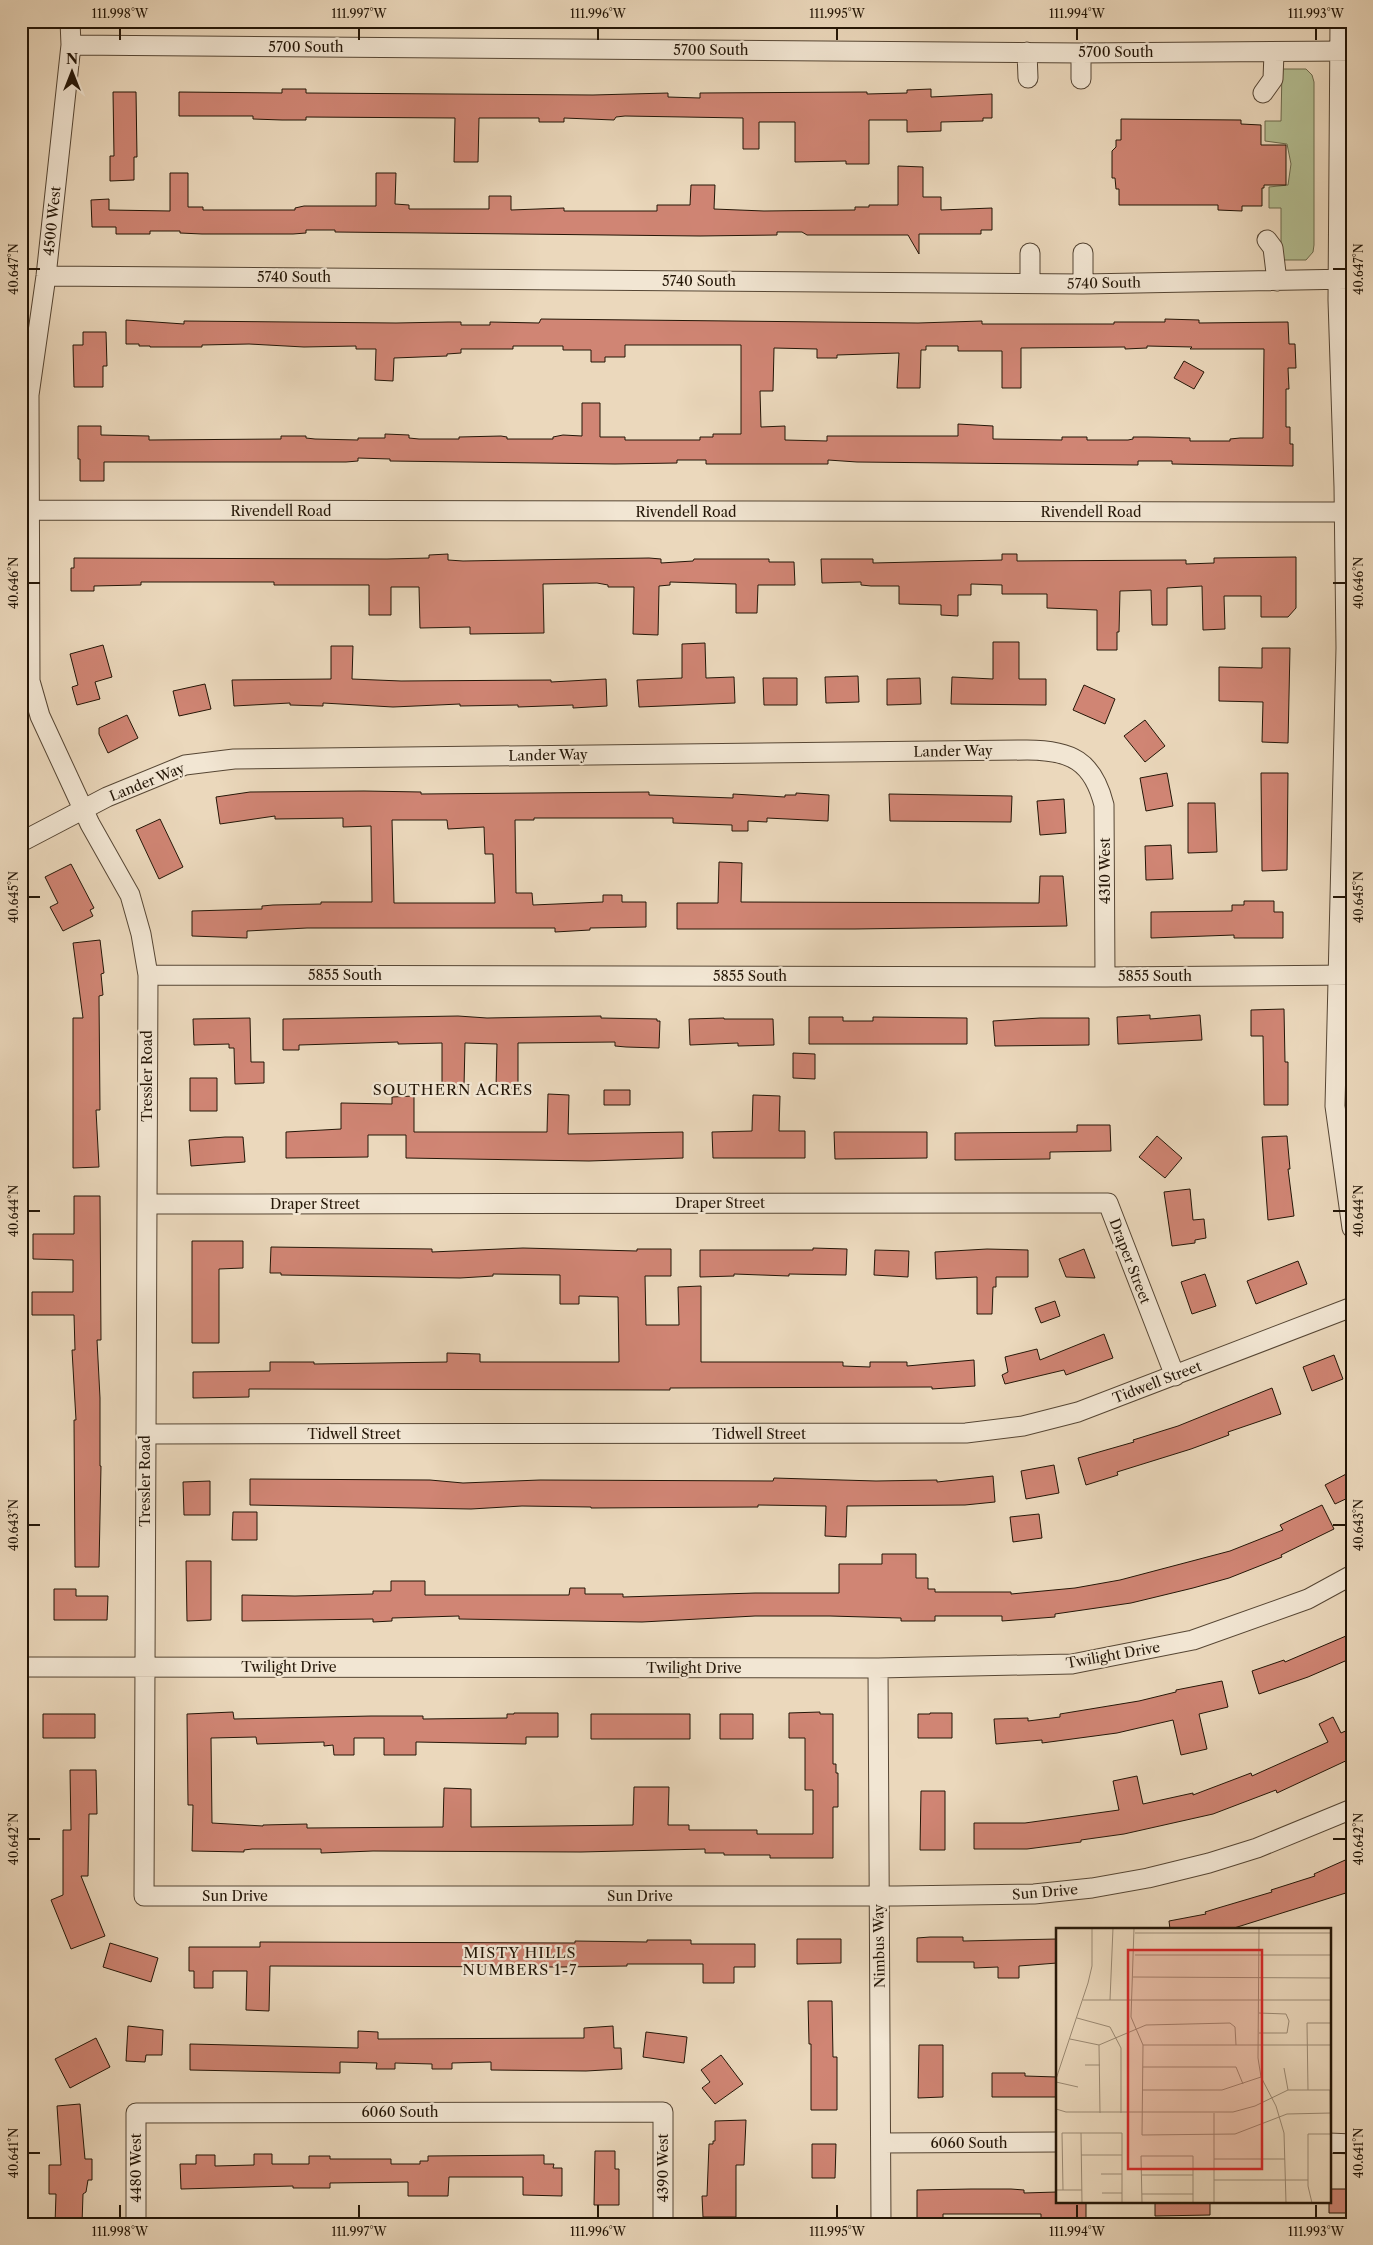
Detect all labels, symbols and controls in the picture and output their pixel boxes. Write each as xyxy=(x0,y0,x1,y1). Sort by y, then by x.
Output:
text: 111.998°W xyxy=(92,6,149,21)
text: 111.997°W xyxy=(331,6,387,21)
text: 111.996°W xyxy=(570,6,627,21)
text: 111.995°W xyxy=(809,6,866,21)
text: 111.994°W xyxy=(1049,6,1106,21)
text: 111.993°W xyxy=(1288,6,1345,21)
street label: 5700 South xyxy=(268,38,344,56)
street label: 5700 South xyxy=(673,41,749,59)
street label: 5700 South xyxy=(1078,43,1154,61)
north arrow xyxy=(48,48,98,98)
text: N xyxy=(66,50,78,68)
street label: 4500 West xyxy=(39,185,65,257)
text: 40.647°N xyxy=(6,243,21,295)
text: 40.647°N xyxy=(1351,243,1366,295)
street label: 5740 South xyxy=(257,268,331,286)
street label: 5740 South xyxy=(662,272,736,290)
street label: 5740 South xyxy=(1067,273,1141,293)
street label: Rivendell Road xyxy=(230,502,332,520)
street label: Rivendell Road xyxy=(635,503,737,521)
street label: Rivendell Road xyxy=(1040,503,1142,521)
text: 40.646°N xyxy=(6,557,21,609)
text: 40.646°N xyxy=(1351,557,1366,609)
street label: Lander Way xyxy=(913,741,993,761)
street label: Lander Way xyxy=(508,745,588,765)
street label: Lander Way xyxy=(107,759,187,805)
street label: 4310 West xyxy=(1096,838,1114,904)
text: 40.645°N xyxy=(6,871,21,923)
text: 40.645°N xyxy=(1351,871,1366,923)
street label: 5855 South xyxy=(308,966,382,984)
street label: 5855 South xyxy=(713,967,787,985)
street label: 5855 South xyxy=(1118,967,1192,985)
street label: Tressler Road xyxy=(138,1030,156,1122)
district label: SOUTHERN ACRES xyxy=(373,1080,533,1099)
text: 40.644°N xyxy=(6,1185,21,1237)
text: 40.644°N xyxy=(1351,1185,1366,1237)
street label: Draper Street xyxy=(675,1194,765,1212)
street label: Draper Street xyxy=(270,1195,360,1213)
street label: Draper Street xyxy=(1105,1216,1155,1306)
street label: Tidwell Street xyxy=(1110,1357,1204,1407)
street label: Tidwell Street xyxy=(307,1425,401,1443)
street label: Tidwell Street xyxy=(712,1425,806,1443)
street label: Tressler Road xyxy=(136,1435,154,1527)
text: 40.643°N xyxy=(6,1499,21,1551)
text: 40.643°N xyxy=(1351,1499,1366,1551)
street label: Twilight Drive xyxy=(1064,1638,1162,1672)
street label: Twilight Drive xyxy=(241,1658,337,1676)
street label: Twilight Drive xyxy=(646,1659,742,1677)
text: 40.642°N xyxy=(6,1813,21,1865)
text: 40.642°N xyxy=(1351,1813,1366,1865)
street label: Sun Drive xyxy=(1011,1880,1079,1904)
street label: Sun Drive xyxy=(202,1887,268,1905)
street label: Sun Drive xyxy=(607,1887,673,1905)
street label: Nimbus Way xyxy=(869,1904,889,1988)
inset map xyxy=(1056,1928,1330,2202)
district label: MISTY HILLS NUMBERS 1-7 xyxy=(462,1943,578,1979)
street label: 6060 South xyxy=(361,2103,439,2121)
text: 40.641°N xyxy=(6,2128,21,2178)
text: 40.641°N xyxy=(1351,2128,1366,2178)
street label: 4480 West xyxy=(127,2133,145,2203)
street label: 4390 West xyxy=(654,2133,672,2203)
street label: 6060 South xyxy=(930,2134,1008,2152)
text: 111.998°W xyxy=(92,2224,149,2239)
text: 111.997°W xyxy=(331,2224,387,2239)
text: 111.996°W xyxy=(570,2224,627,2239)
text: 111.995°W xyxy=(809,2224,866,2239)
text: 111.994°W xyxy=(1049,2224,1106,2239)
text: 111.993°W xyxy=(1288,2224,1345,2239)

